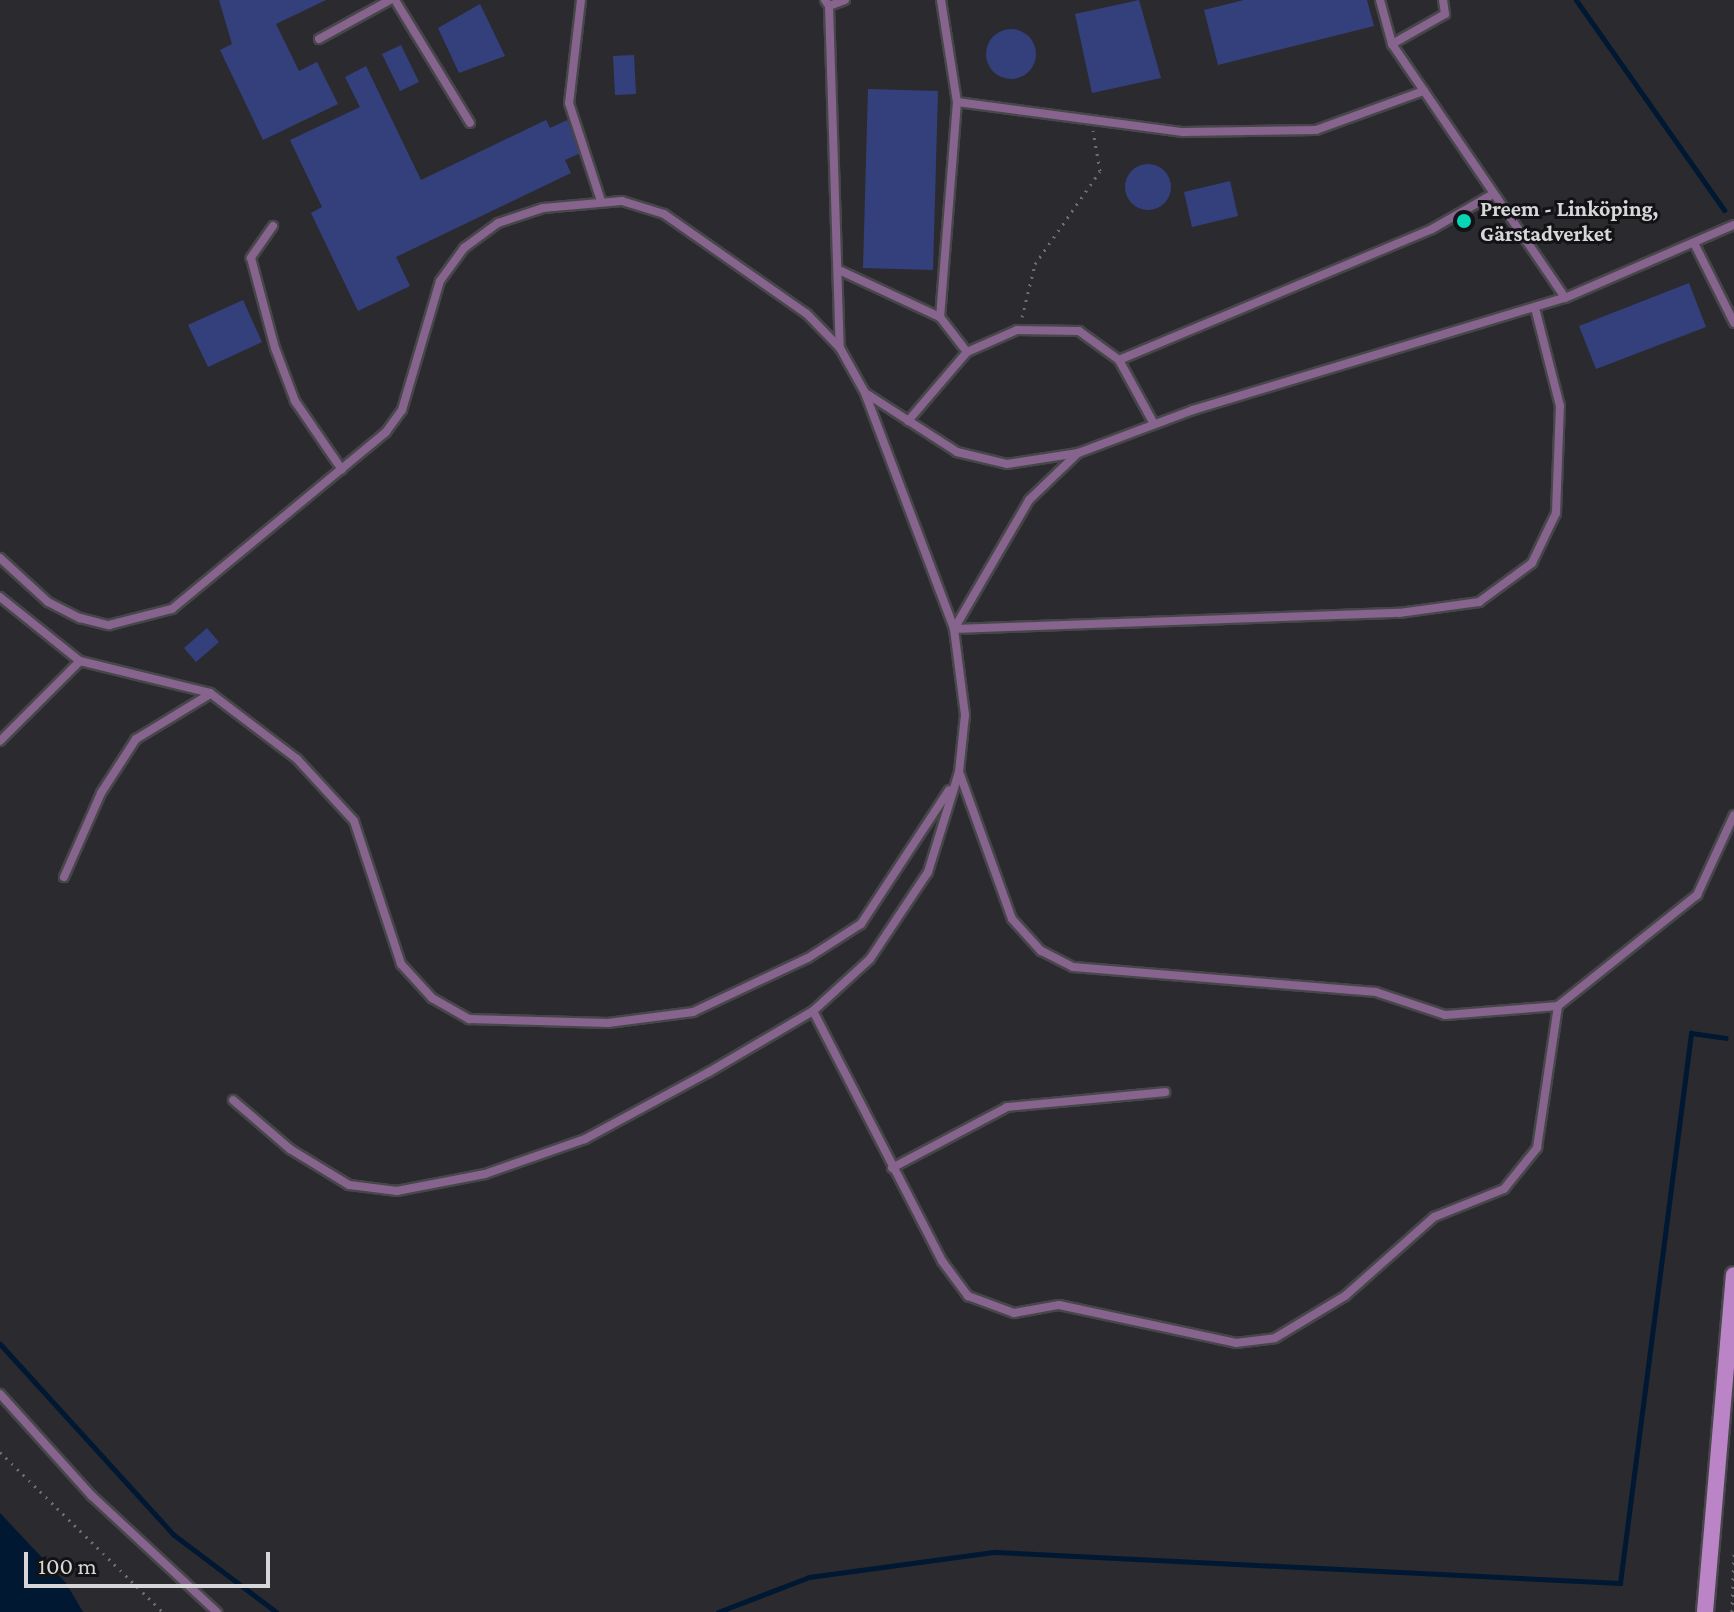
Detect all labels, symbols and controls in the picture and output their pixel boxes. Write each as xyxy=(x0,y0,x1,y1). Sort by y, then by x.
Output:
place label: Preem - Linköping, Gärstadverket xyxy=(1480,195,1658,246)
marker: Preem - Linköping, Gärstadverket xyxy=(1455,212,1473,230)
scale bar xyxy=(28,1536,274,1586)
text: 100 m xyxy=(38,1552,97,1579)

